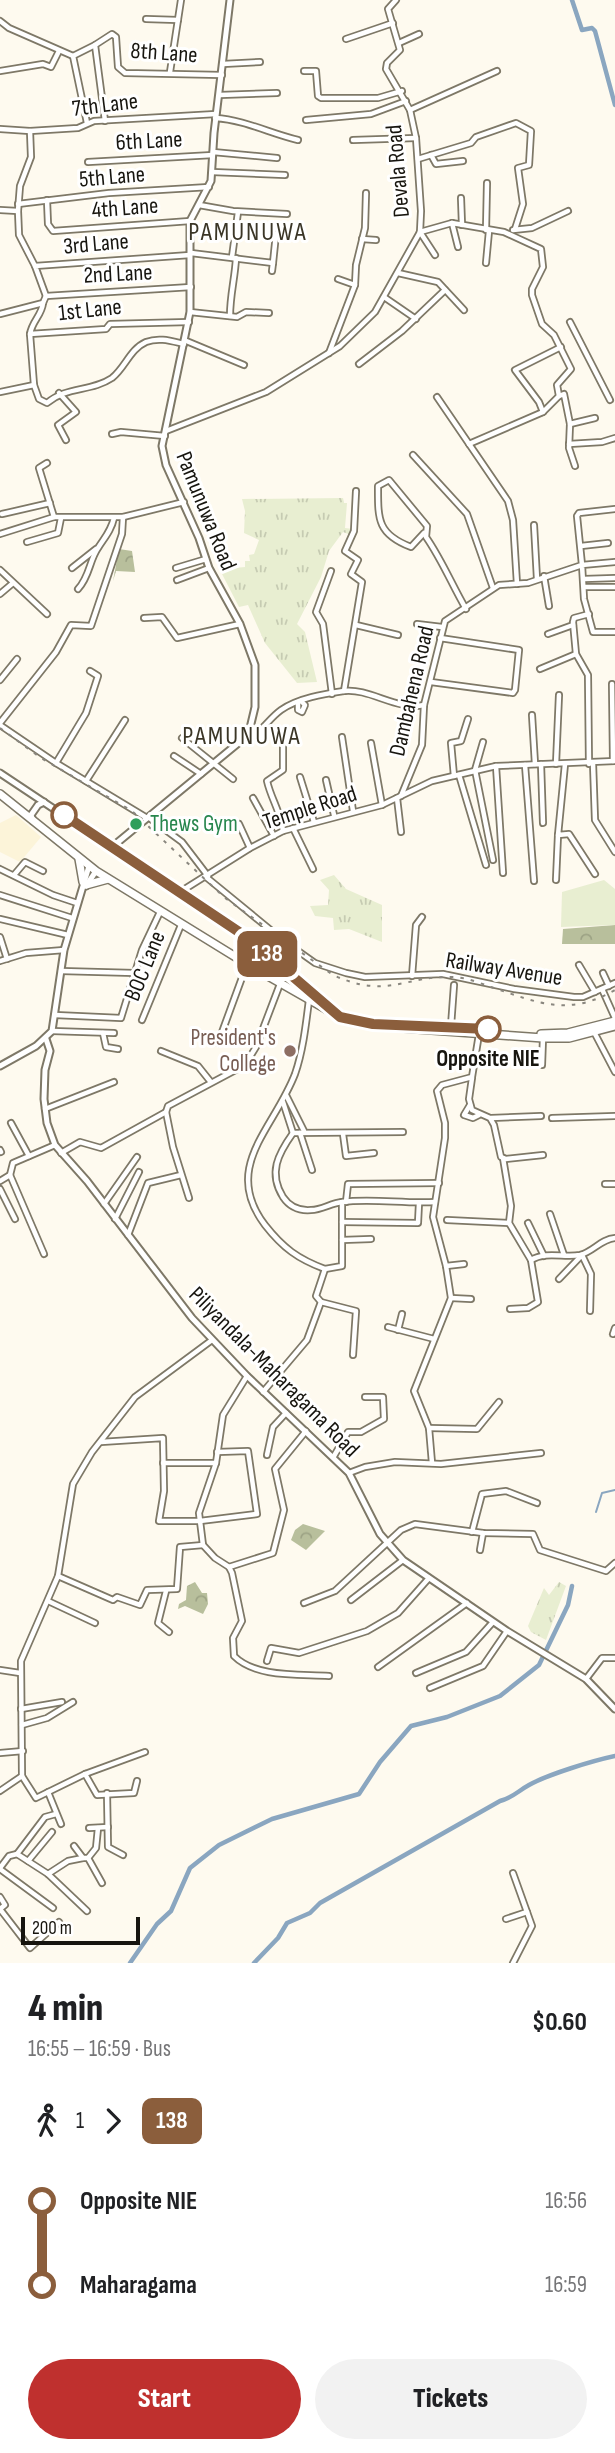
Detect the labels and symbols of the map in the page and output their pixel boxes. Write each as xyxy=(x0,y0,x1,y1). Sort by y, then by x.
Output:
street label: 8th Lane xyxy=(130,37,198,69)
street label: 7th Lane xyxy=(70,87,140,123)
street label: Devala Road xyxy=(380,123,416,219)
street label: 6th Lane xyxy=(115,125,183,157)
street label: 5th Lane xyxy=(78,160,146,194)
street label: 4th Lane xyxy=(91,192,159,224)
district label: PAMUNUWA xyxy=(188,217,308,248)
street label: 3rd Lane xyxy=(62,227,130,261)
street label: 2nd Lane xyxy=(83,258,153,290)
street label: 1st Lane xyxy=(57,293,123,327)
street label: Pamunuwa Road xyxy=(170,448,242,574)
street label: Dambahena Road xyxy=(383,623,441,759)
district label: PAMUNUWA xyxy=(182,721,302,752)
street label: Temple Road xyxy=(260,780,360,836)
unlabelled marker xyxy=(51,802,77,828)
place label: Thews Gym xyxy=(150,810,238,838)
marker: Thews Gym xyxy=(128,816,144,832)
street label: BOC Lane xyxy=(118,927,172,1005)
line badge: 138 xyxy=(227,931,307,977)
street label: Railway Avenue xyxy=(444,946,564,992)
marker: Opposite NIE xyxy=(475,1016,501,1042)
place label: President's College xyxy=(191,1024,276,1078)
marker: President's College xyxy=(282,1043,298,1059)
place label: Opposite NIE xyxy=(436,1045,540,1073)
street label: Piliyandala-Maharagama Road xyxy=(183,1281,365,1463)
scale bar xyxy=(21,1914,140,1946)

